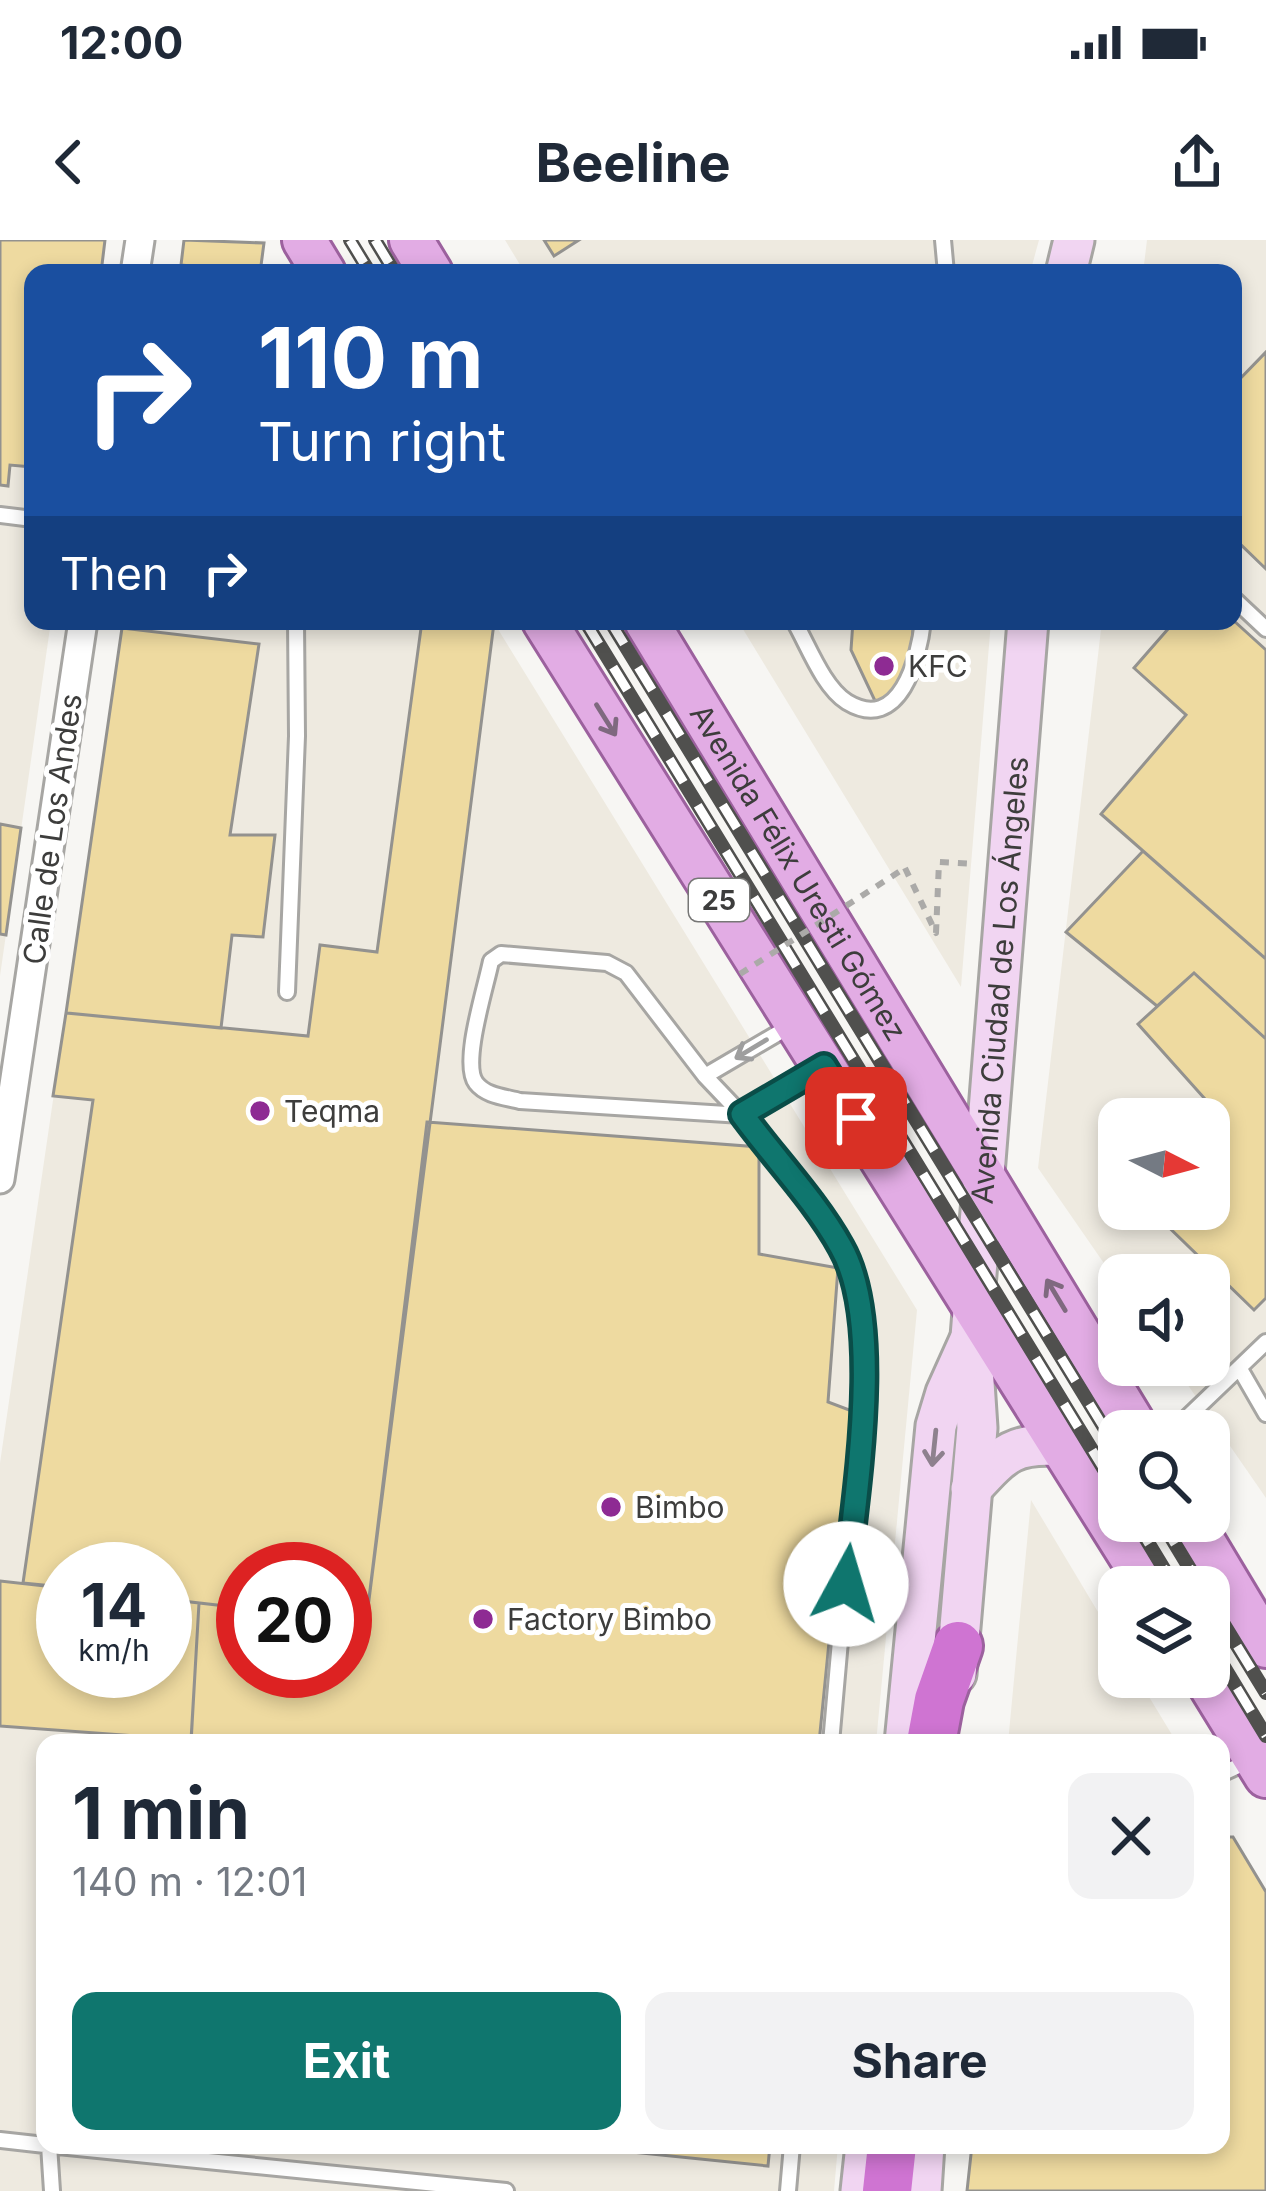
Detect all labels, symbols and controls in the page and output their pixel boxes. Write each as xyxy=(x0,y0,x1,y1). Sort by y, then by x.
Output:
text: 12:00 xyxy=(60,15,183,70)
icon: back xyxy=(36,129,102,195)
icon: share xyxy=(1164,129,1230,195)
text: Beeline xyxy=(535,130,731,195)
text: 110 m xyxy=(258,307,484,408)
icon: right xyxy=(60,312,216,468)
text: Turn right xyxy=(258,409,506,474)
icon: right xyxy=(192,540,258,606)
text: Then xyxy=(60,546,168,601)
place label: KFC xyxy=(908,648,968,684)
marker: KFC xyxy=(871,653,897,679)
street label: Calle de Los Andes xyxy=(15,691,89,967)
street label: Avenida Félix Uresti Gómez xyxy=(683,698,914,1047)
one-way arrow xyxy=(594,702,618,736)
street label: Avenida Ciudad de Los Ángeles xyxy=(964,755,1035,1205)
road number: 25 xyxy=(689,879,749,921)
one-way arrow xyxy=(735,1037,769,1061)
pin xyxy=(805,1067,907,1169)
icon: arrive xyxy=(823,1085,889,1151)
place label: Teqma xyxy=(284,1093,380,1129)
marker: Teqma xyxy=(247,1098,273,1124)
north arrow xyxy=(1098,1098,1230,1230)
map controls xyxy=(1098,1098,1230,1698)
button: sound xyxy=(1098,1254,1230,1386)
one-way arrow xyxy=(1044,1279,1068,1313)
button: search xyxy=(1098,1410,1230,1542)
one-way arrow xyxy=(922,1427,945,1466)
place label: Bimbo xyxy=(635,1489,725,1525)
marker: Bimbo xyxy=(598,1494,624,1520)
position arrow xyxy=(783,1521,909,1647)
speed limit sign: 20 xyxy=(216,1542,372,1698)
button: layers xyxy=(1098,1566,1230,1698)
text: 14 xyxy=(81,1569,147,1641)
place label: Factory Bimbo xyxy=(507,1601,712,1637)
marker: Factory Bimbo xyxy=(470,1606,496,1632)
text: km/h xyxy=(78,1632,150,1668)
text: 1 min xyxy=(72,1769,250,1856)
button: close xyxy=(1068,1773,1194,1899)
text: 140 m · 12:01 xyxy=(72,1858,307,1905)
button: Exit xyxy=(72,1992,621,2130)
button: Share xyxy=(645,1992,1194,2130)

